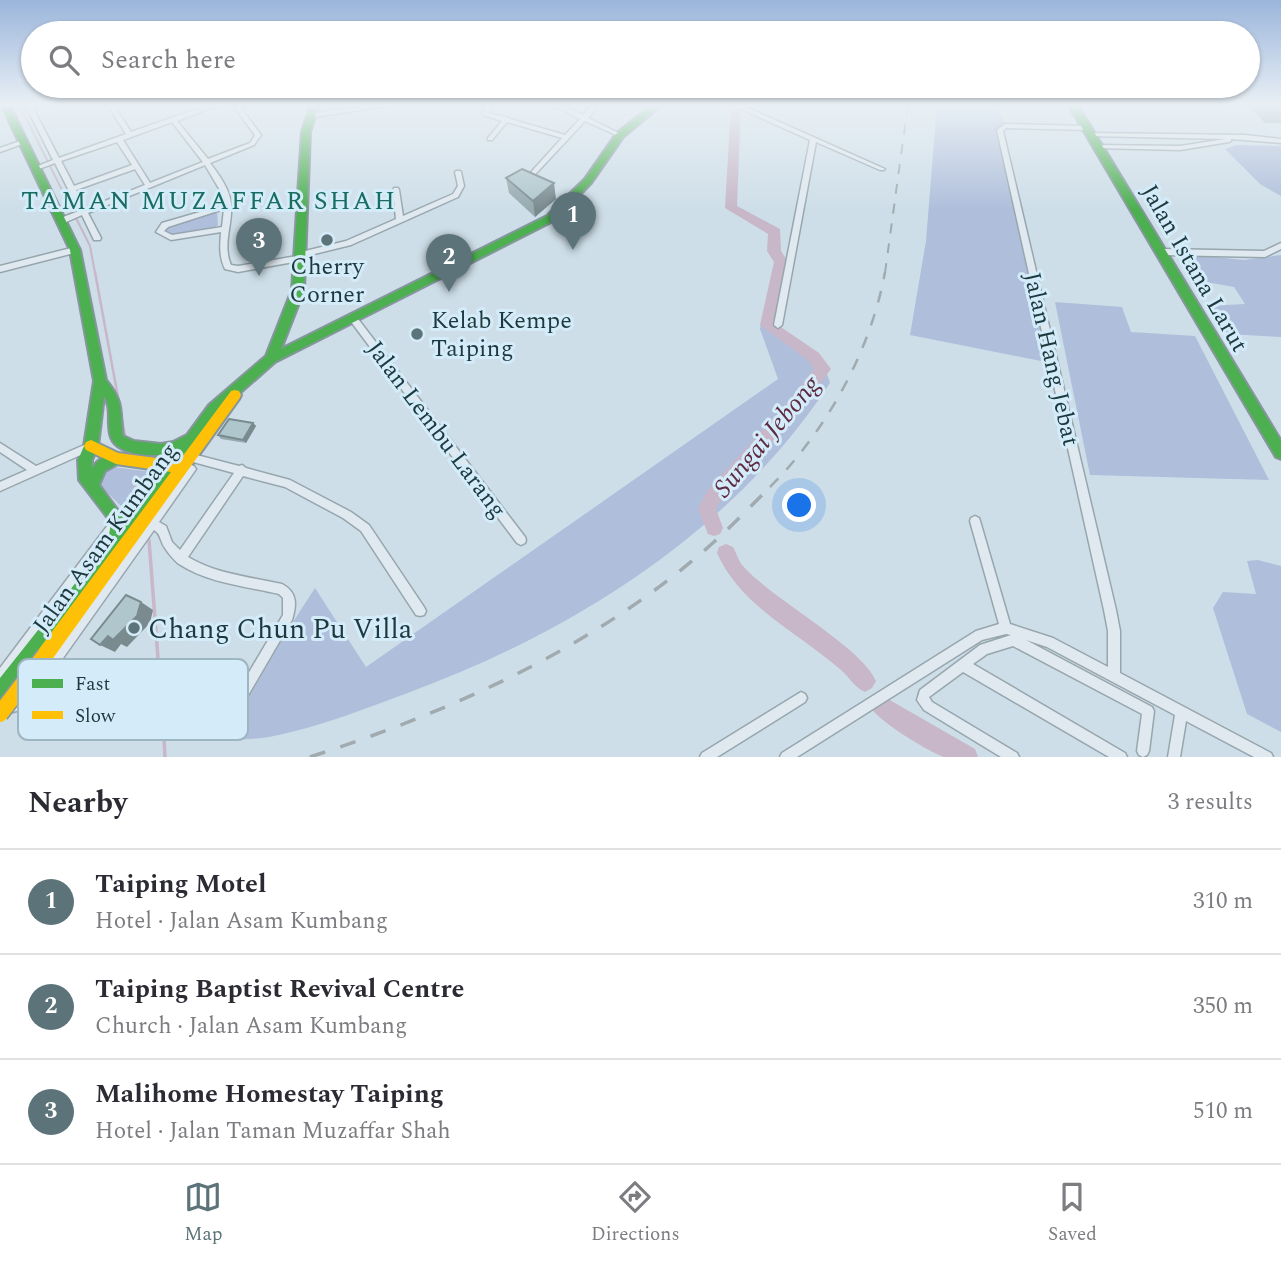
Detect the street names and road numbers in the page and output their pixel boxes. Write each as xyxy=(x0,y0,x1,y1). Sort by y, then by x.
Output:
street label: Jalan Istana Larut xyxy=(1131,178,1257,359)
street label: Jalan Hang Jebat xyxy=(1014,269,1089,450)
street label: Jalan Lembu Larang xyxy=(357,333,515,526)
street label: Jalan Asam Kumbang xyxy=(24,436,187,641)

